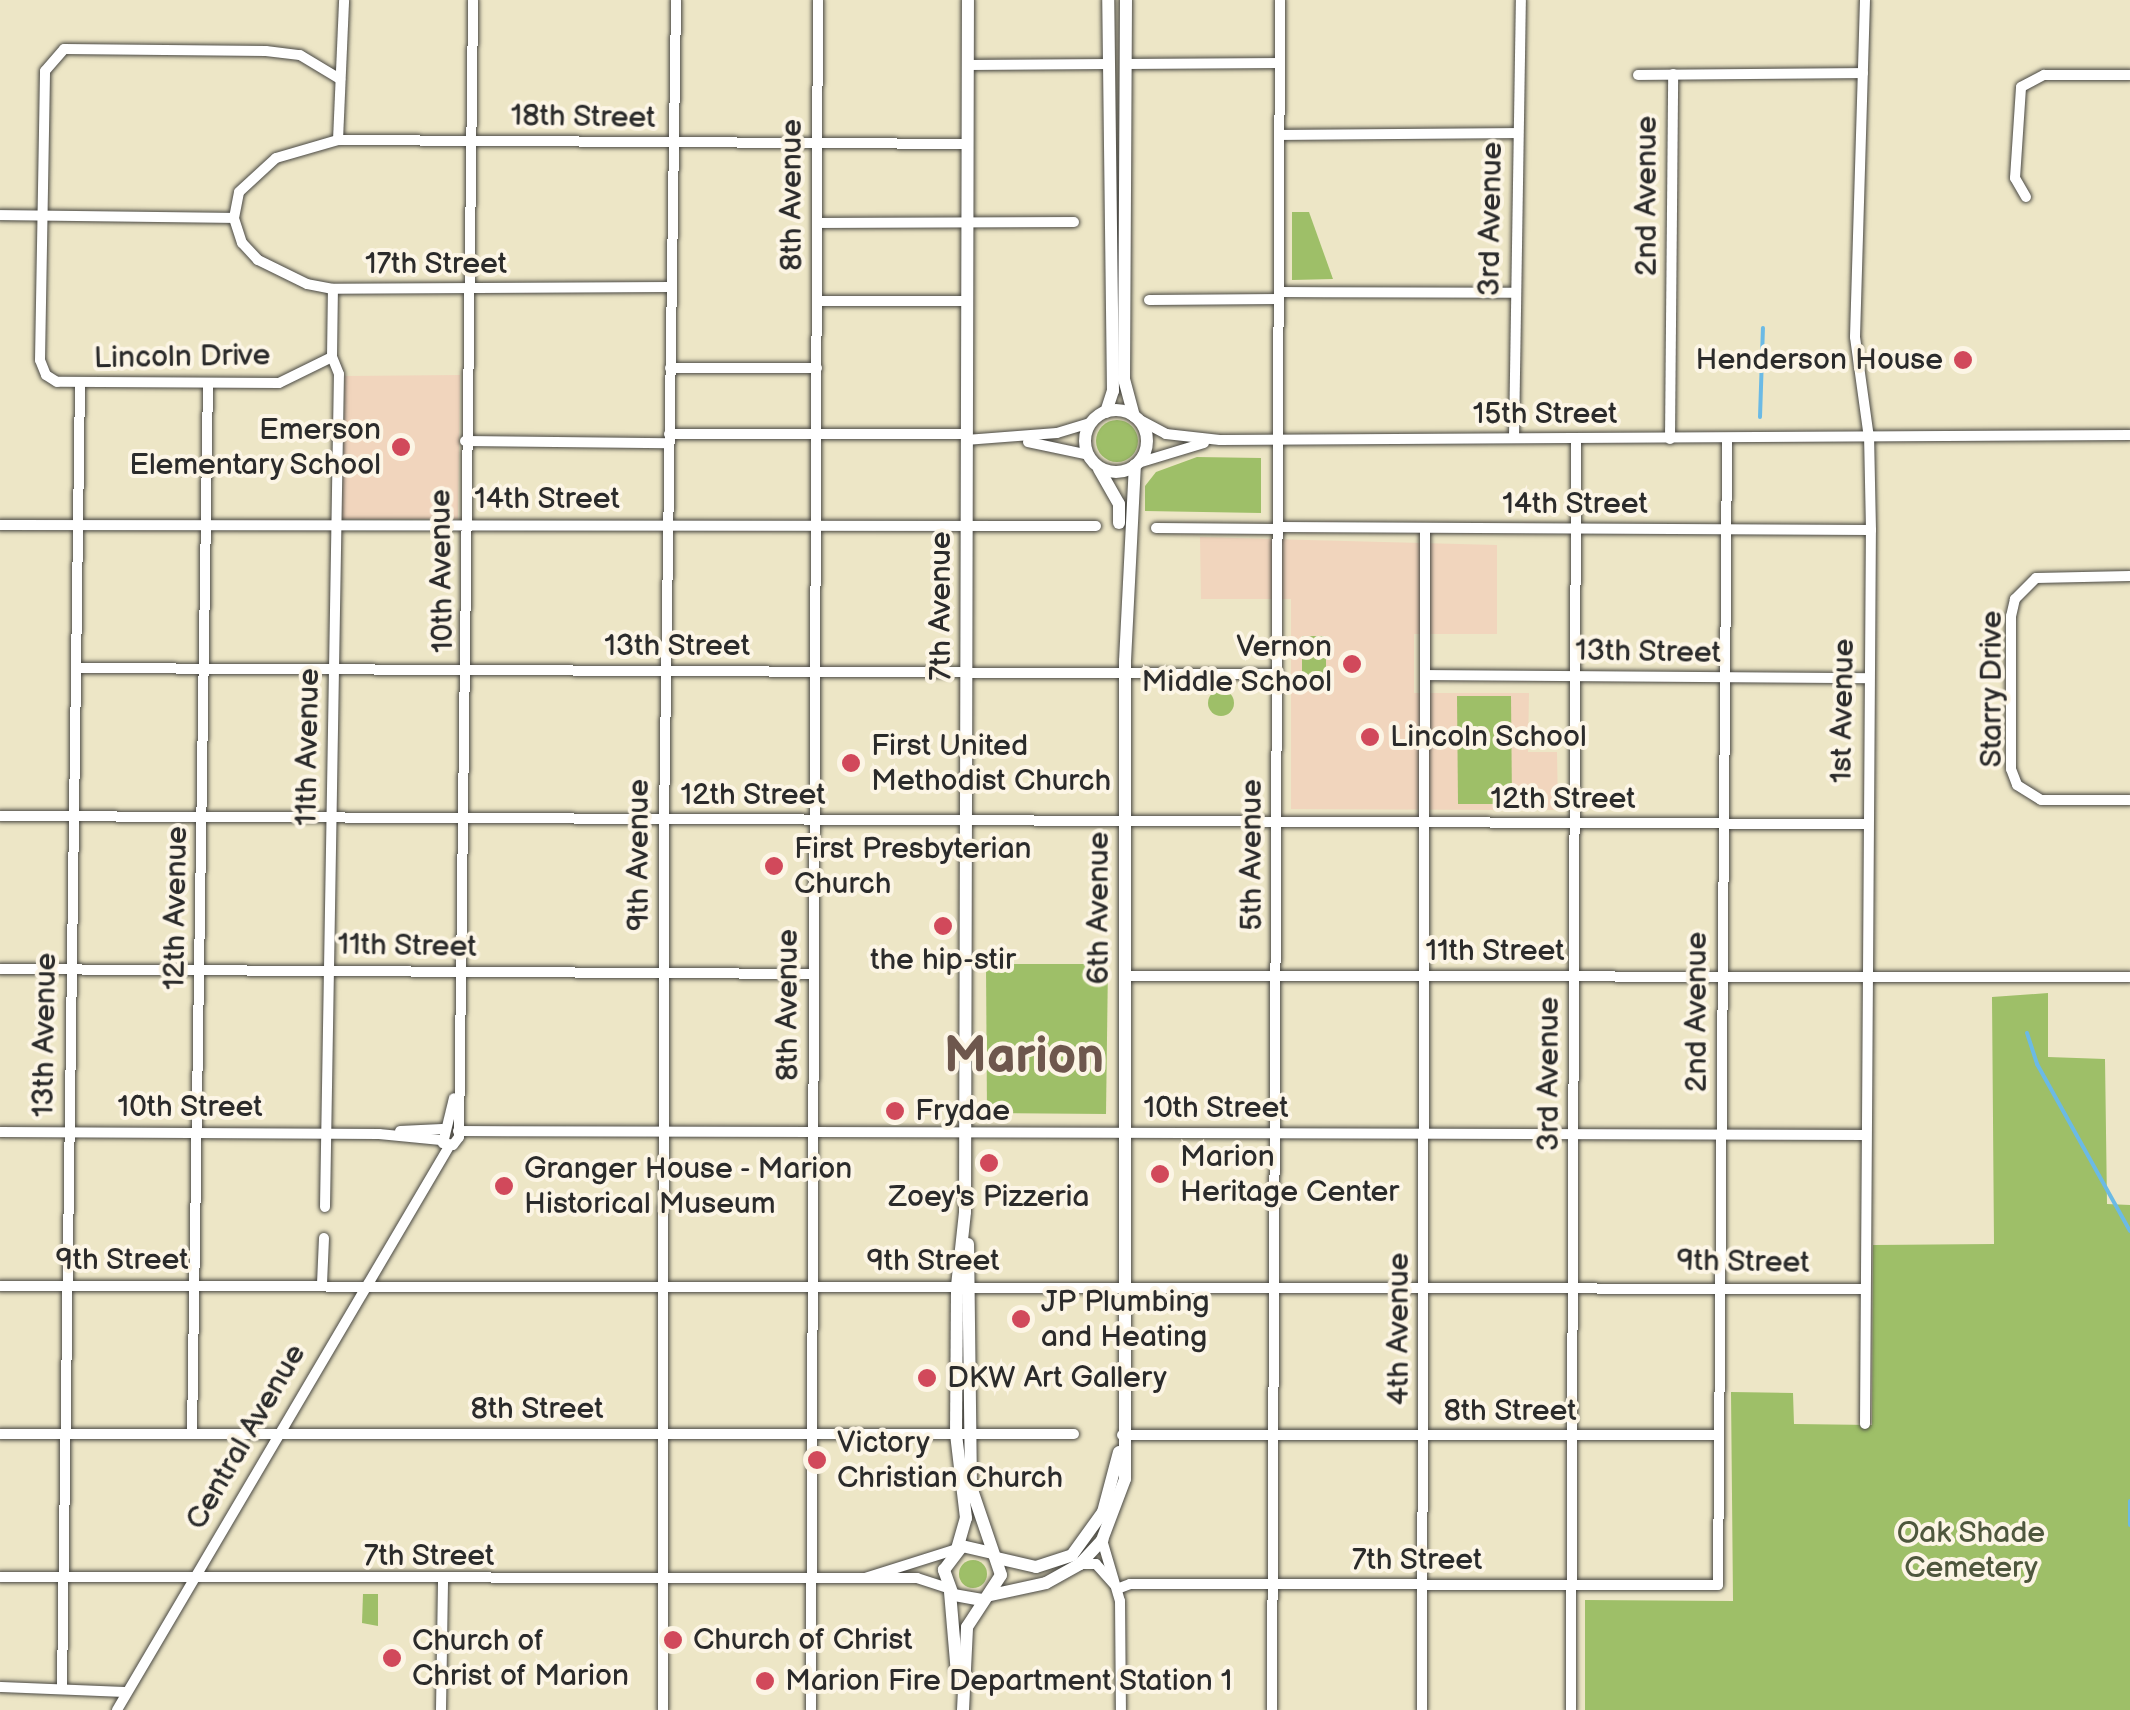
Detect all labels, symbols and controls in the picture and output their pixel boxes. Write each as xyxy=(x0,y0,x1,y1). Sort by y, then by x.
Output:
street label: 18th Street xyxy=(510,98,656,136)
street label: 2nd Avenue xyxy=(1629,116,1665,276)
street label: 8th Avenue xyxy=(774,119,810,271)
street label: 3rd Avenue xyxy=(1472,141,1510,297)
street label: 17th Street xyxy=(365,246,507,282)
street label: Lincoln Drive xyxy=(93,337,271,377)
place label: Henderson House xyxy=(1696,342,1943,378)
marker: Henderson House xyxy=(1952,349,1974,371)
street label: 15th Street xyxy=(1472,396,1618,432)
place label: Emerson Elementary School xyxy=(127,412,381,482)
marker: Emerson Elementary School xyxy=(390,436,412,458)
street label: 14th Street xyxy=(474,481,620,517)
street label: 14th Street xyxy=(1502,486,1648,522)
street label: 10th Avenue xyxy=(423,489,461,653)
street label: 7th Avenue xyxy=(923,531,959,681)
street label: Starry Drive xyxy=(1974,610,2010,768)
street label: 13th Street xyxy=(604,628,750,664)
place label: Vernon Middle School xyxy=(1141,629,1332,700)
street label: 13th Street xyxy=(1575,633,1721,671)
street label: 1st Avenue xyxy=(1824,638,1862,784)
marker: Vernon Middle School xyxy=(1341,653,1363,675)
street label: 11th Avenue xyxy=(289,668,327,826)
place label: Lincoln School xyxy=(1390,719,1587,755)
marker: Lincoln School xyxy=(1359,726,1381,748)
place label: First United Methodist Church xyxy=(871,728,1111,798)
marker: First United Methodist Church xyxy=(840,752,862,774)
street label: 12th Street xyxy=(680,777,826,813)
street label: 9th Avenue xyxy=(621,779,657,931)
street label: 5th Avenue xyxy=(1234,779,1270,931)
street label: 12th Street xyxy=(1490,781,1636,817)
street label: 12th Avenue xyxy=(157,826,195,990)
place label: First Presbyterian Church xyxy=(794,831,1032,902)
street label: 6th Avenue xyxy=(1081,832,1117,984)
marker: First Presbyterian Church xyxy=(763,855,785,877)
marker: the hip-stir xyxy=(932,915,954,937)
street label: 11th Street xyxy=(337,927,477,965)
street label: 8th Avenue xyxy=(770,929,806,1081)
street label: 2nd Avenue xyxy=(1679,932,1715,1092)
street label: 11th Street xyxy=(1425,933,1565,969)
place label: the hip-stir xyxy=(870,942,1016,978)
street label: 13th Avenue xyxy=(26,952,64,1118)
street label: 3rd Avenue xyxy=(1531,997,1567,1151)
district label: Marion xyxy=(944,1028,1104,1088)
street label: 10th Street xyxy=(117,1089,263,1125)
street label: 10th Street xyxy=(1143,1090,1289,1126)
place label: Frydae xyxy=(915,1093,1010,1129)
marker: Frydae xyxy=(884,1100,906,1122)
place label: Marion Heritage Center xyxy=(1180,1139,1399,1210)
place label: Granger House - Marion Historical Museum xyxy=(524,1151,855,1222)
marker: Zoey's Pizzeria xyxy=(978,1152,1000,1174)
marker: Marion Heritage Center xyxy=(1149,1163,1171,1185)
marker: Granger House - Marion Historical Museum xyxy=(493,1175,515,1197)
place label: Zoey's Pizzeria xyxy=(889,1179,1089,1215)
street label: 9th Street xyxy=(55,1242,189,1278)
street label: 9th Street xyxy=(866,1243,1000,1279)
street label: 9th Street xyxy=(1676,1243,1810,1281)
street label: 4th Avenue xyxy=(1381,1253,1417,1405)
place label: JP Plumbing and Heating xyxy=(1041,1284,1210,1354)
marker: JP Plumbing and Heating xyxy=(1010,1308,1032,1330)
street label: Central Avenue xyxy=(178,1338,314,1536)
place label: DKW Art Gallery xyxy=(947,1360,1167,1396)
marker: DKW Art Gallery xyxy=(916,1367,938,1389)
street label: 8th Street xyxy=(470,1391,604,1427)
street label: 8th Street xyxy=(1443,1393,1577,1429)
place label: Victory Christian Church xyxy=(837,1425,1063,1496)
marker: Victory Christian Church xyxy=(806,1449,828,1471)
park label: Oak Shade Cemetery xyxy=(1897,1515,2045,1586)
street label: 7th Street xyxy=(363,1538,495,1574)
street label: 7th Street xyxy=(1351,1542,1483,1578)
place label: Church of Christ xyxy=(693,1622,912,1658)
place label: Church of Christ of Marion xyxy=(412,1623,629,1694)
marker: Church of Christ xyxy=(662,1629,684,1651)
marker: Church of Christ of Marion xyxy=(381,1647,403,1669)
place label: Marion Fire Department Station 1 xyxy=(785,1663,1233,1699)
marker: Marion Fire Department Station 1 xyxy=(754,1670,776,1692)

